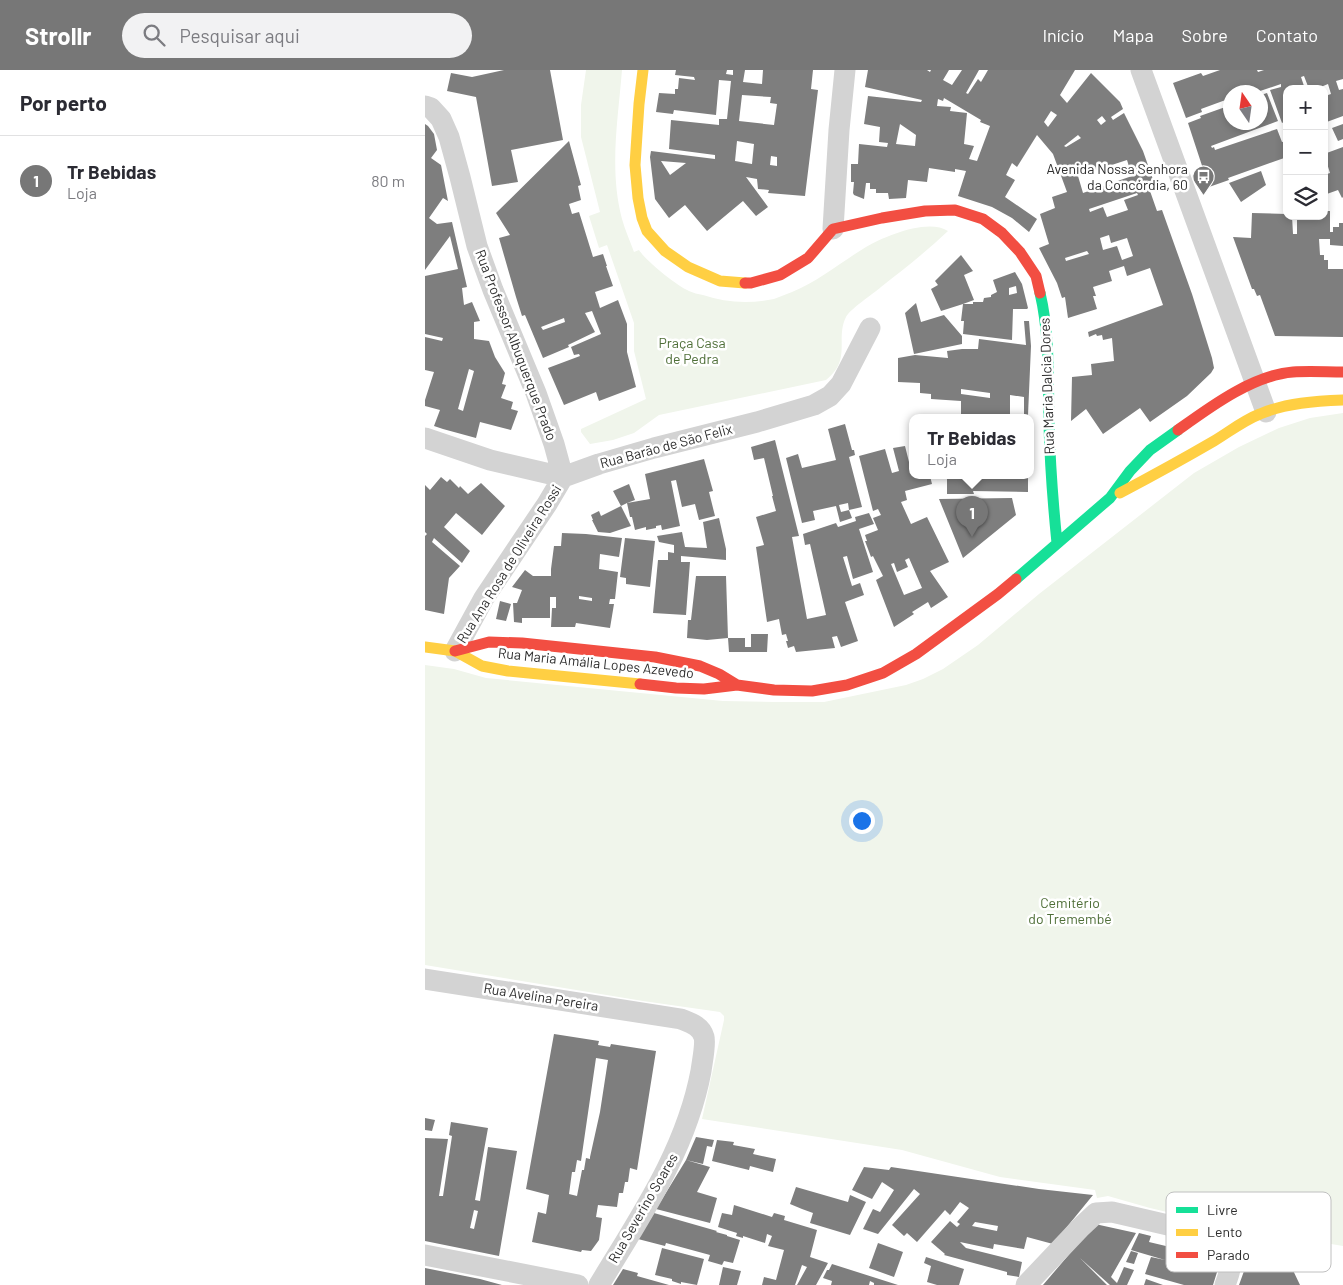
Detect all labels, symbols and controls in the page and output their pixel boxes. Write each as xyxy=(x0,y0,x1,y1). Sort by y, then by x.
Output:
search box xyxy=(122,13,472,58)
text: Strollr xyxy=(25,21,92,50)
icon: search xyxy=(140,21,168,49)
text: Pesquisar aqui xyxy=(180,24,300,47)
text: Início xyxy=(1042,24,1084,46)
text: Mapa xyxy=(1112,24,1154,46)
text: Sobre xyxy=(1182,24,1228,46)
text: Contato xyxy=(1256,24,1318,46)
north arrow xyxy=(1223,85,1268,130)
map controls xyxy=(1283,85,1328,220)
button: + xyxy=(1283,85,1328,130)
text: Por perto xyxy=(20,90,107,115)
button: − xyxy=(1283,130,1328,175)
text: Tr Bebidas xyxy=(67,160,156,183)
place label: Avenida Nossa Senhora da Concórdia, 60 xyxy=(1047,160,1188,193)
bus stop icon: Avenida Nossa Senhora da Concórdia, 60 xyxy=(1192,165,1216,196)
text: 1 xyxy=(33,171,39,190)
text: 80 m xyxy=(371,171,405,190)
button: layers xyxy=(1283,175,1328,220)
text: Loja xyxy=(67,183,97,202)
street label: Rua Professor Albuquerque Prado xyxy=(472,247,561,443)
street label: Rua Maria Dalcia Dores xyxy=(1036,317,1057,455)
park label: Praça Casa de Pedra xyxy=(658,334,726,367)
popup xyxy=(909,414,1034,479)
street label: Rua Barão de São Felix xyxy=(598,420,734,471)
text: Tr Bebidas xyxy=(927,426,1016,449)
text: Loja xyxy=(927,449,957,468)
street label: Rua Ana Rosa de Oliveira Rossi xyxy=(453,481,564,646)
pin: 1 xyxy=(956,496,988,537)
street label: Rua Maria Amália Lopes Azevedo xyxy=(497,644,695,681)
your location xyxy=(849,808,875,834)
park label: Cemitério do Tremembé xyxy=(1028,894,1112,927)
street label: Rua Avelina Pereira xyxy=(482,979,600,1014)
street label: Rua Severino Soares xyxy=(604,1150,681,1266)
legend xyxy=(1166,1192,1331,1272)
text: Livre xyxy=(1207,1201,1238,1218)
text: Lento xyxy=(1207,1223,1242,1240)
text: Parado xyxy=(1207,1246,1250,1263)

